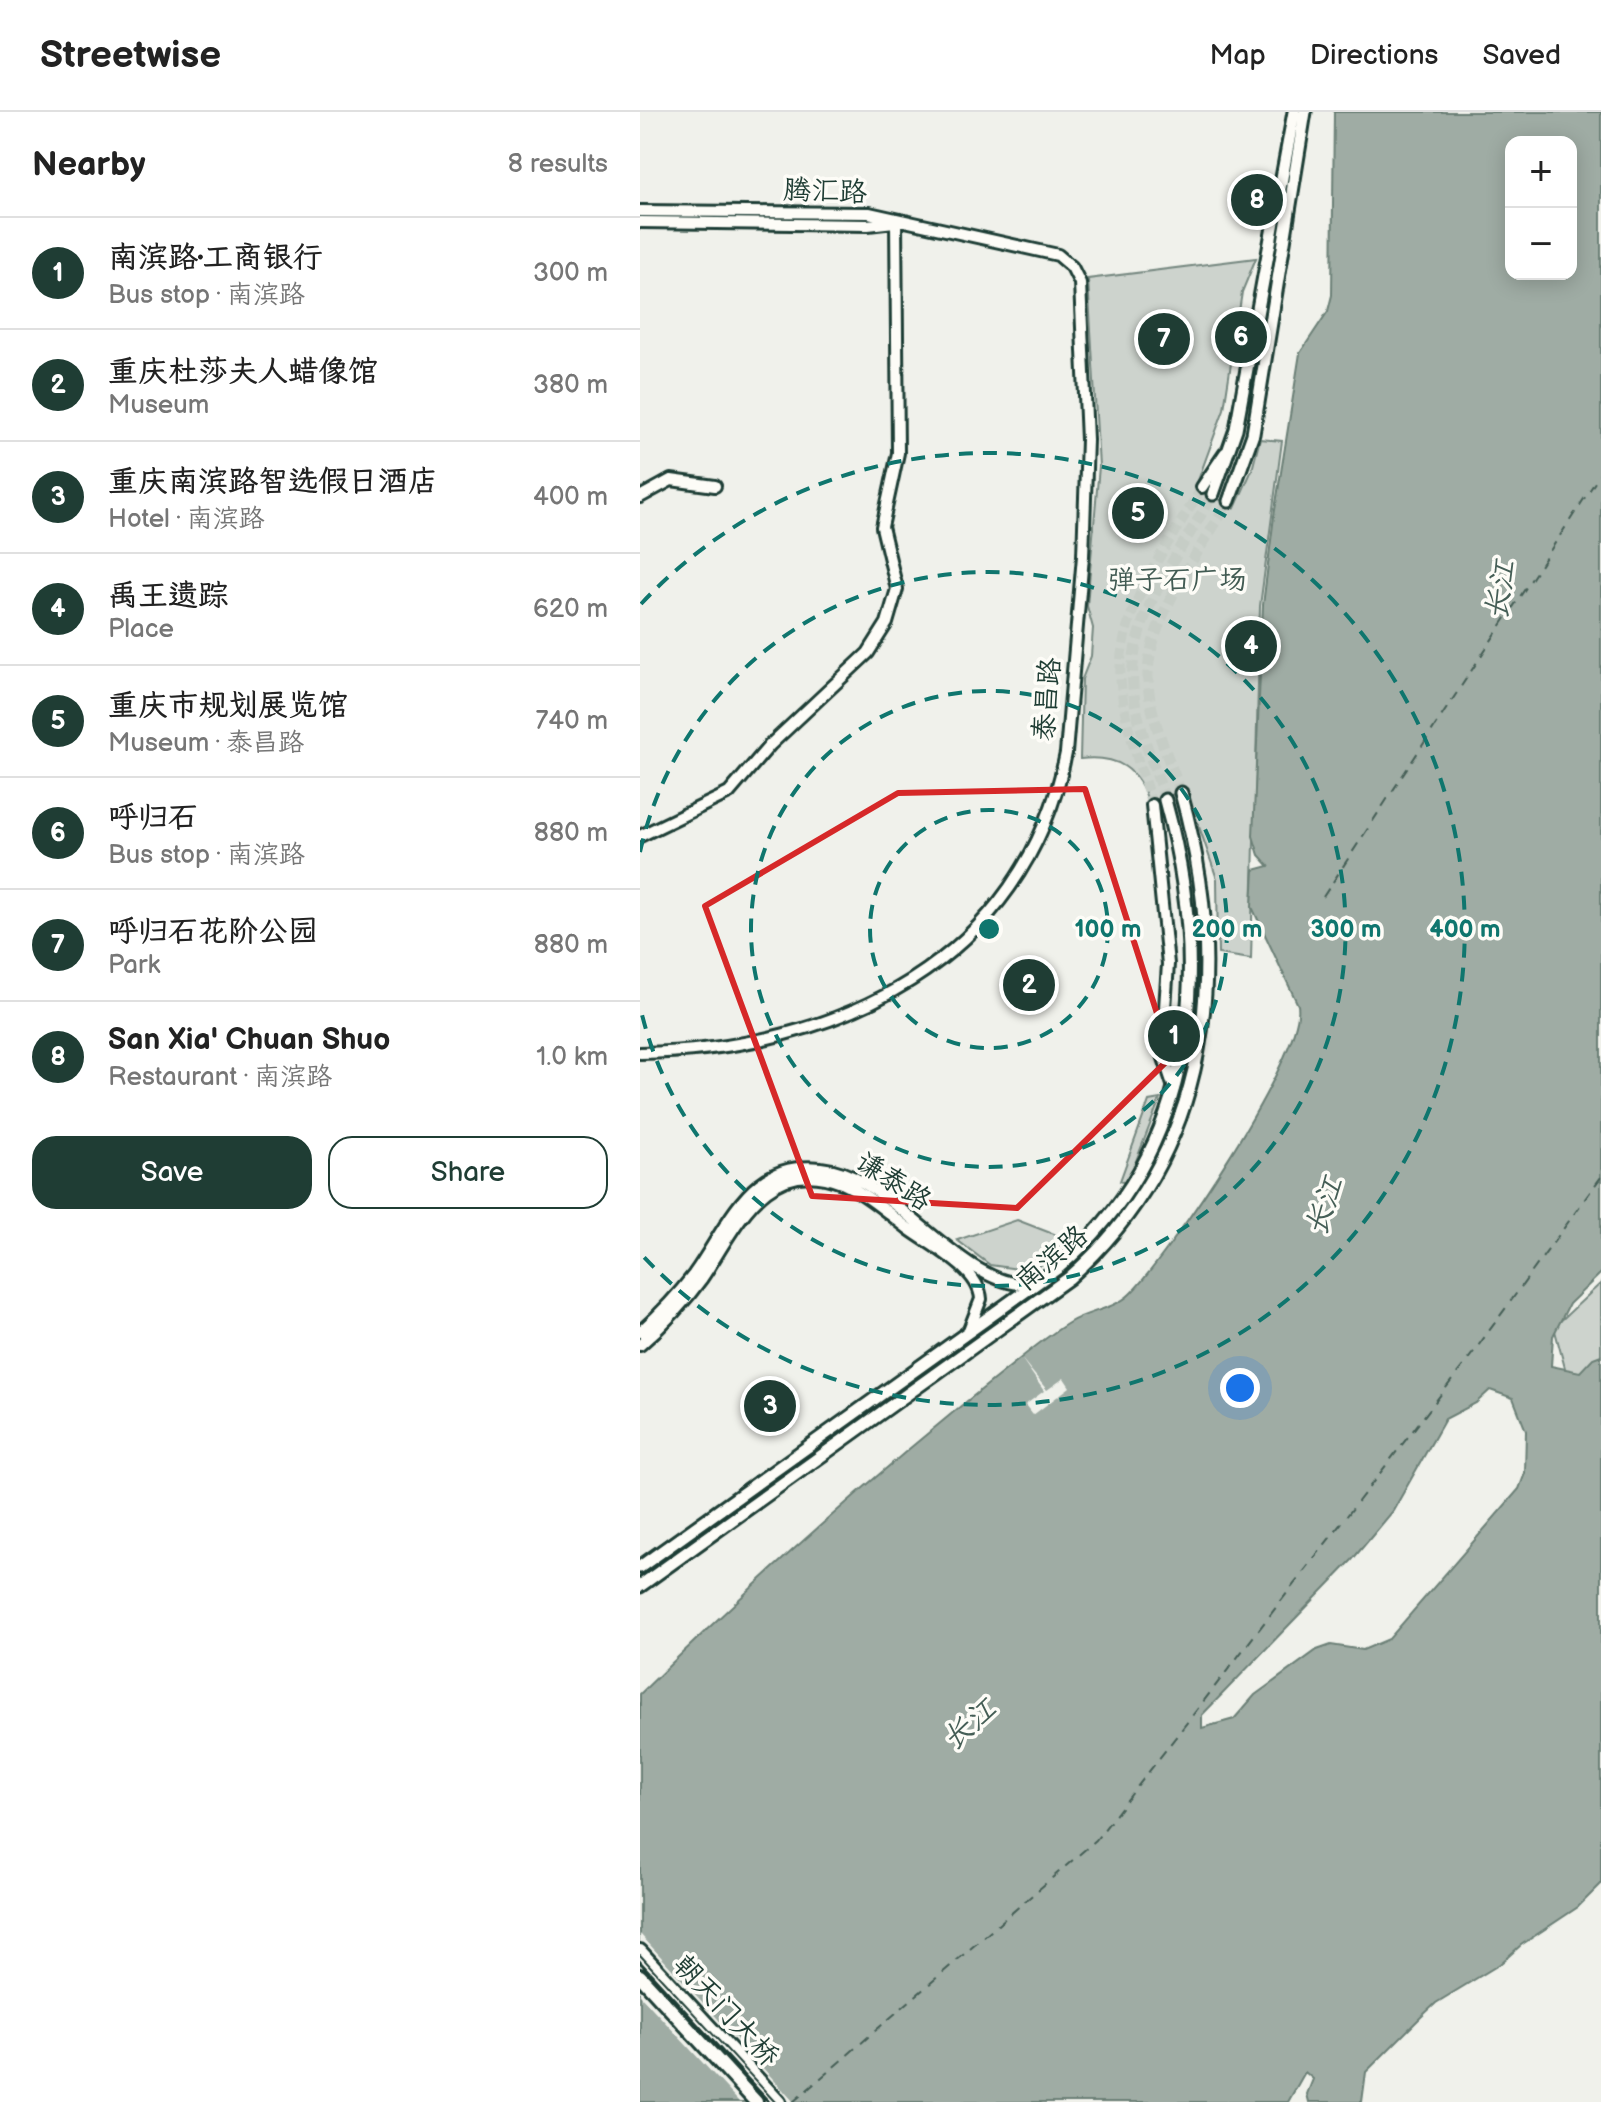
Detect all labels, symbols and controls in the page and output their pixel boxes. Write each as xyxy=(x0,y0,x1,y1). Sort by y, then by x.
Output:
text: Streetwise xyxy=(40,33,221,78)
text: Map xyxy=(1209,39,1266,72)
text: Directions xyxy=(1310,39,1438,72)
text: Saved xyxy=(1482,39,1561,72)
map controls xyxy=(1505,136,1577,280)
button: + xyxy=(1505,136,1577,208)
text: Nearby xyxy=(32,144,146,185)
text: 8 results xyxy=(508,149,608,180)
pin: 8 xyxy=(1231,170,1283,230)
street label: 腾汇路 xyxy=(782,174,868,209)
button: − xyxy=(1505,208,1577,280)
text: 南滨路·工商银行 xyxy=(108,240,323,276)
text: 1 xyxy=(53,258,63,289)
text: 300 m xyxy=(533,258,608,289)
text: Bus stop · 南滨路 xyxy=(108,280,305,311)
pin: 6 xyxy=(1215,307,1267,367)
pin: 7 xyxy=(1138,309,1190,369)
text: 重庆杜莎夫人蜡像馆 xyxy=(108,354,378,390)
text: 2 xyxy=(50,370,66,401)
text: 380 m xyxy=(533,370,608,401)
text: Museum xyxy=(108,390,209,421)
text: 重庆南滨路智选假日酒店 xyxy=(108,464,438,500)
text: 3 xyxy=(50,482,66,513)
text: 400 m xyxy=(533,482,608,513)
pin: 5 xyxy=(1112,483,1164,543)
text: Hotel · 南滨路 xyxy=(108,504,265,535)
water label: 长江 xyxy=(1479,556,1524,623)
park label: 弹子石广场 xyxy=(1107,564,1247,597)
text: 禹王遗踪 xyxy=(108,578,228,614)
text: 4 xyxy=(50,594,66,625)
text: 620 m xyxy=(533,594,608,625)
text: Place xyxy=(108,614,174,645)
pin: 4 xyxy=(1225,616,1277,676)
street label: 泰昌路 xyxy=(1027,656,1068,742)
text: 重庆市规划展览馆 xyxy=(108,688,348,724)
text: 5 xyxy=(50,706,66,737)
text: 740 m xyxy=(536,706,608,737)
text: Museum · 泰昌路 xyxy=(108,728,304,759)
text: 呼归石 xyxy=(108,800,198,836)
text: 6 xyxy=(50,818,66,849)
text: 880 m xyxy=(534,818,608,849)
text: Bus stop · 南滨路 xyxy=(108,840,305,871)
text: 呼归石花阶公园 xyxy=(108,914,318,950)
centre of rings xyxy=(975,915,1003,943)
text: 100 m xyxy=(1075,915,1141,944)
text: 200 m xyxy=(1192,915,1262,944)
text: 300 m xyxy=(1311,915,1381,944)
text: 400 m xyxy=(1430,915,1501,944)
text: 7 xyxy=(51,930,65,961)
text: 880 m xyxy=(534,930,608,961)
text: Park xyxy=(108,950,160,981)
pin: 2 xyxy=(1003,955,1055,1015)
pin: 1 xyxy=(1148,1006,1200,1066)
text: San Xia' Chuan Shuo xyxy=(108,1022,390,1058)
text: 8 xyxy=(50,1042,66,1073)
text: 1.0 km xyxy=(536,1042,608,1073)
text: Restaurant · 南滨路 xyxy=(108,1062,332,1093)
button: Save xyxy=(32,1136,312,1209)
button: Share xyxy=(328,1136,608,1209)
street label: 谦泰路 xyxy=(849,1145,937,1218)
water label: 长江 xyxy=(1298,1170,1352,1241)
street label: 南滨路 xyxy=(1009,1219,1095,1298)
your location xyxy=(1220,1368,1260,1408)
pin: 3 xyxy=(744,1376,796,1436)
water label: 长江 xyxy=(935,1690,1006,1758)
street label: 朝天门大桥 xyxy=(666,1949,786,2073)

